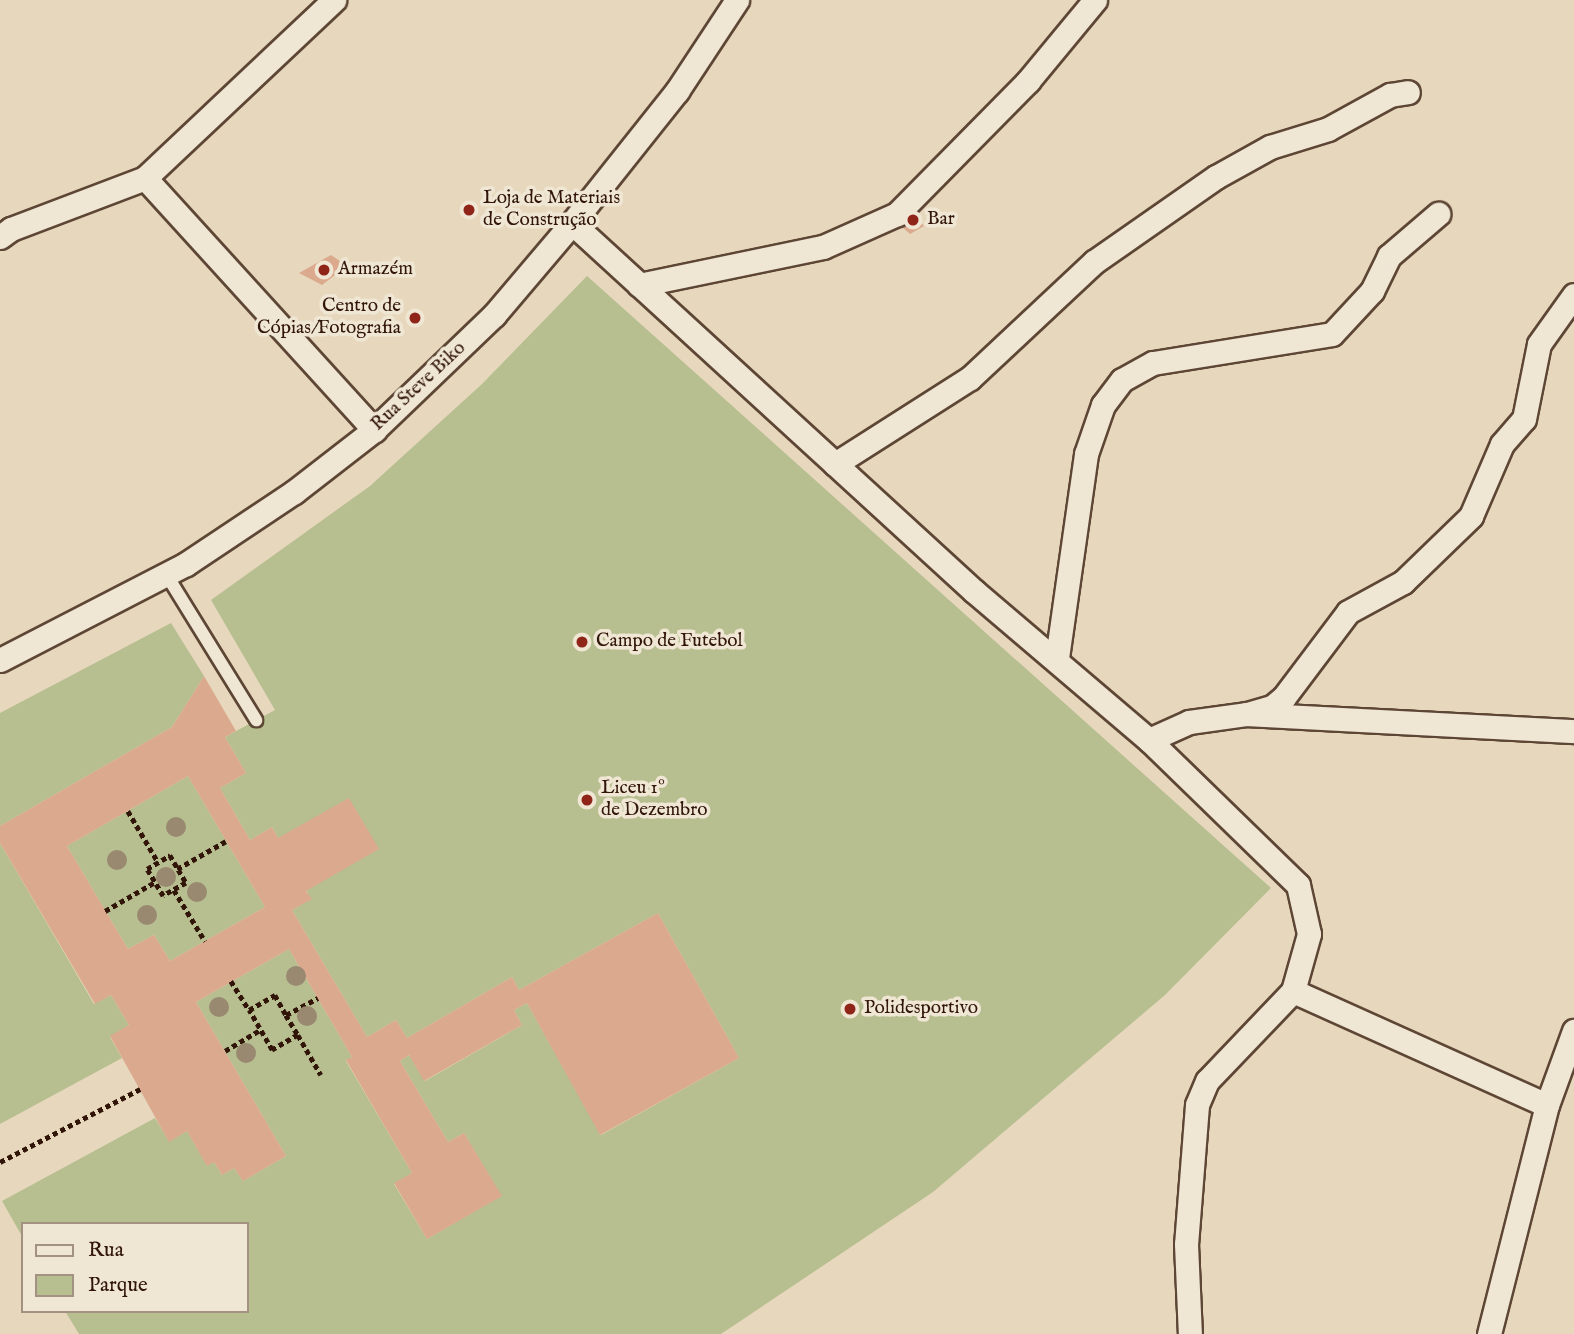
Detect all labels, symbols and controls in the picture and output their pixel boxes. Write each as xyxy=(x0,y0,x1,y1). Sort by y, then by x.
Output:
place label: Loja de Materiais de Construção xyxy=(483,188,620,232)
marker: Loja de Materiais de Construção xyxy=(461,202,477,218)
place label: Bar xyxy=(927,209,955,231)
marker: Bar xyxy=(905,212,921,228)
place label: Armazém xyxy=(338,259,413,281)
marker: Armazém xyxy=(316,262,332,278)
place label: Centro de Cópias/Fotografia xyxy=(257,296,401,340)
marker: Centro de Cópias/Fotografia xyxy=(407,310,423,326)
street label: Rua Steve Biko xyxy=(367,338,471,436)
place label: Campo de Futebol xyxy=(596,631,743,653)
marker: Campo de Futebol xyxy=(574,634,590,650)
place label: Liceu 1º de Dezembro xyxy=(601,778,707,822)
marker: Liceu 1º de Dezembro xyxy=(579,792,595,808)
place label: Polidesportivo xyxy=(864,998,978,1020)
marker: Polidesportivo xyxy=(842,1001,858,1017)
legend xyxy=(21,1222,248,1313)
text: Rua xyxy=(88,1237,124,1264)
text: Parque xyxy=(88,1272,148,1299)

